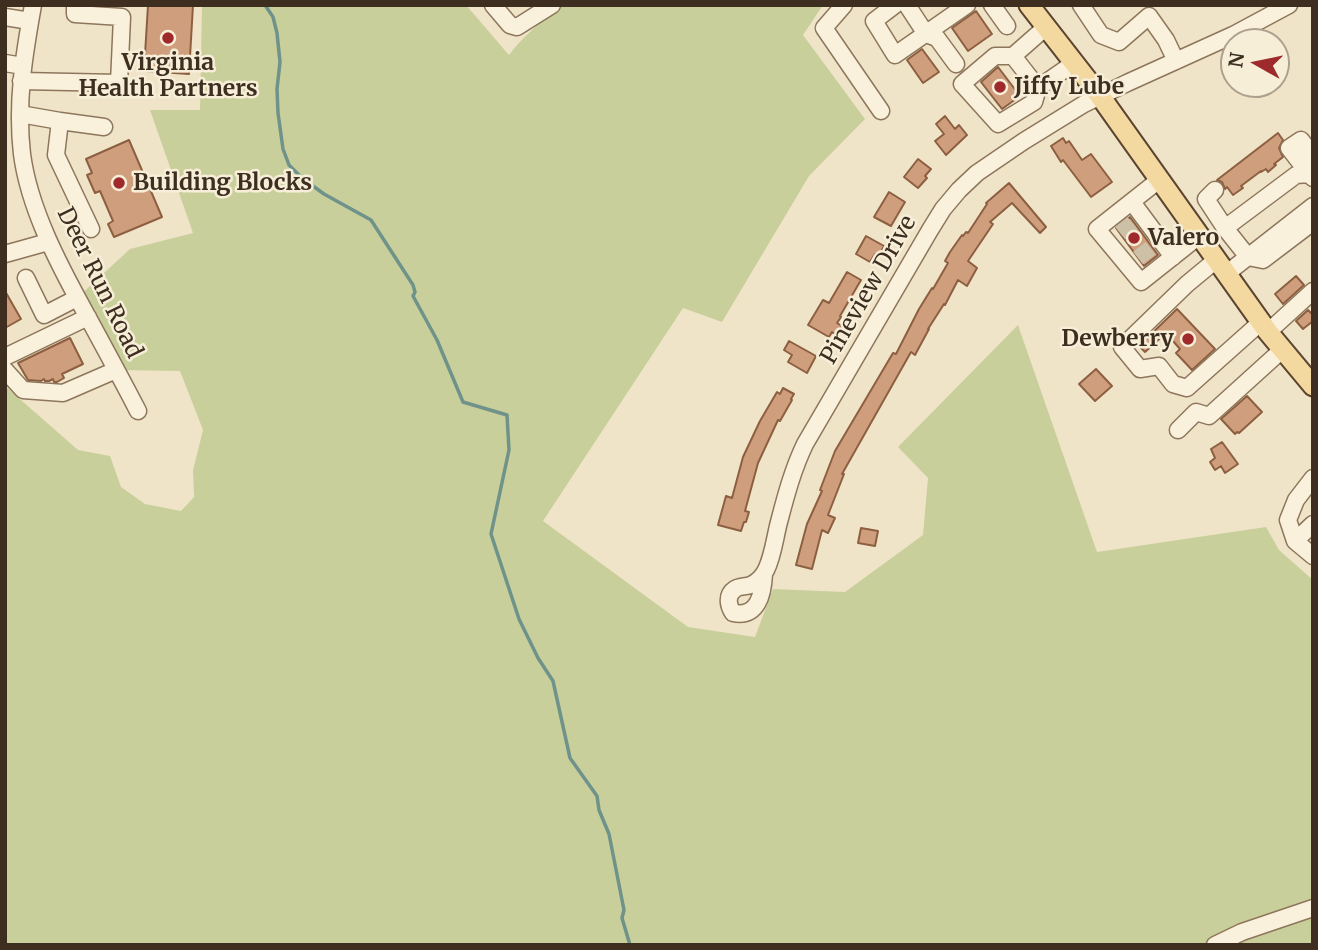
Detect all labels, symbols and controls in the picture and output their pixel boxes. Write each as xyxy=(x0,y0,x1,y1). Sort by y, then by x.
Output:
north arrow xyxy=(1220,28,1290,98)
marker: Virginia Health Partners xyxy=(160,30,176,46)
place label: Virginia Health Partners xyxy=(78,49,258,103)
text: N xyxy=(1223,51,1249,69)
place label: Jiffy Lube xyxy=(1014,73,1124,101)
marker: Jiffy Lube xyxy=(992,79,1008,95)
place label: Building Blocks xyxy=(133,169,312,197)
marker: Building Blocks xyxy=(111,175,127,191)
street label: Deer Run Road xyxy=(51,203,147,363)
street label: Pineview Drive xyxy=(815,211,923,369)
place label: Valero xyxy=(1148,224,1219,252)
marker: Valero xyxy=(1126,230,1142,246)
place label: Dewberry xyxy=(1061,325,1174,353)
marker: Dewberry xyxy=(1180,331,1196,347)

